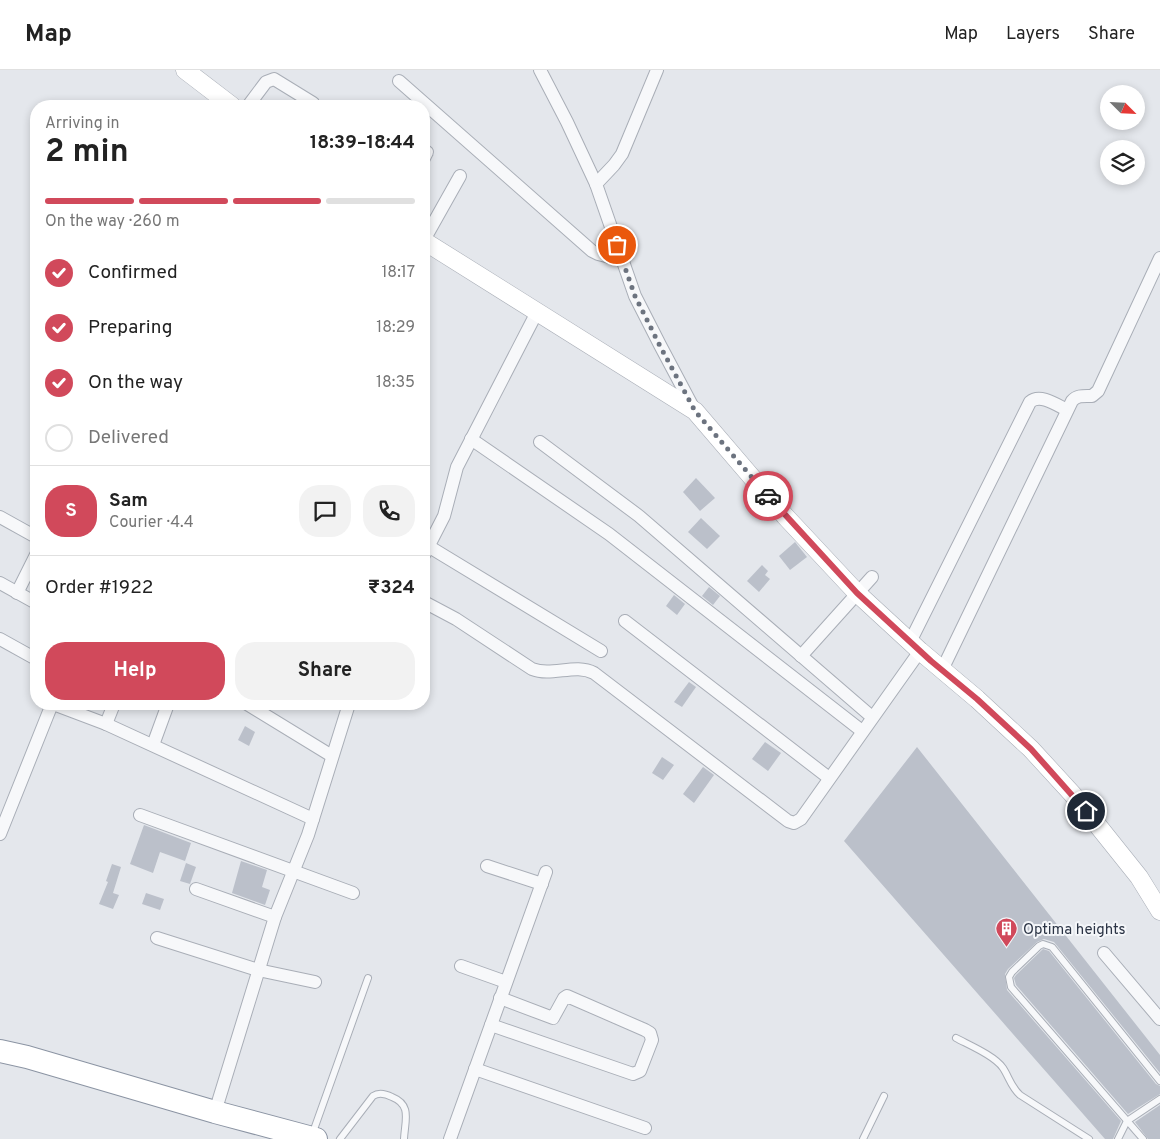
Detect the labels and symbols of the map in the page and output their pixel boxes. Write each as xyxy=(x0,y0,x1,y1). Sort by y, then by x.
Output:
north arrow xyxy=(1100,85,1145,130)
pin xyxy=(596,224,638,266)
courier xyxy=(743,471,793,521)
pin xyxy=(1065,790,1107,832)
building icon: Optima heights xyxy=(995,917,1019,948)
place label: Optima heights xyxy=(1023,921,1126,940)

